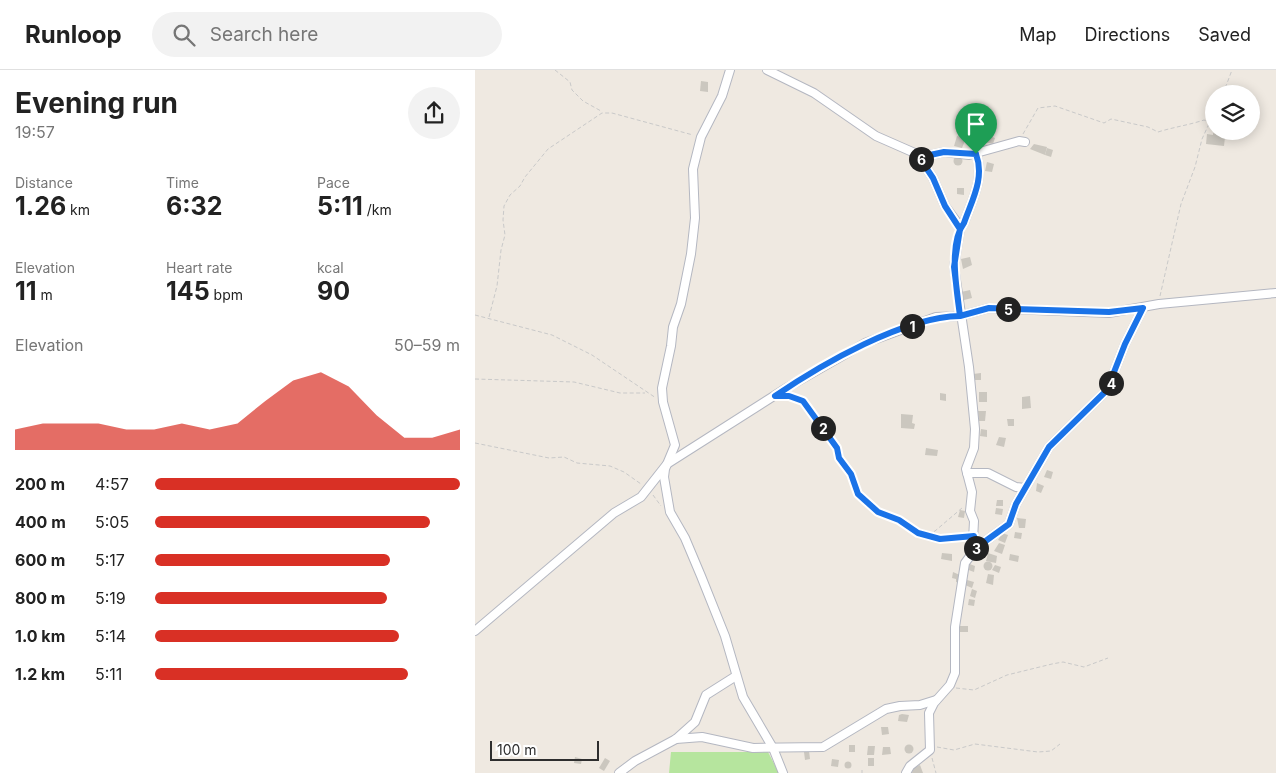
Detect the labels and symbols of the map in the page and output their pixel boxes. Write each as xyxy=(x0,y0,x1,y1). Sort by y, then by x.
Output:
pin xyxy=(955,103,997,154)
pin: 6 xyxy=(909,146,933,172)
pin: 5 xyxy=(995,296,1021,322)
pin: 1 xyxy=(899,314,925,338)
pin: 4 xyxy=(1099,370,1123,396)
pin: 2 xyxy=(811,416,835,440)
pin: 3 xyxy=(963,536,989,560)
scale bar xyxy=(490,738,599,761)

